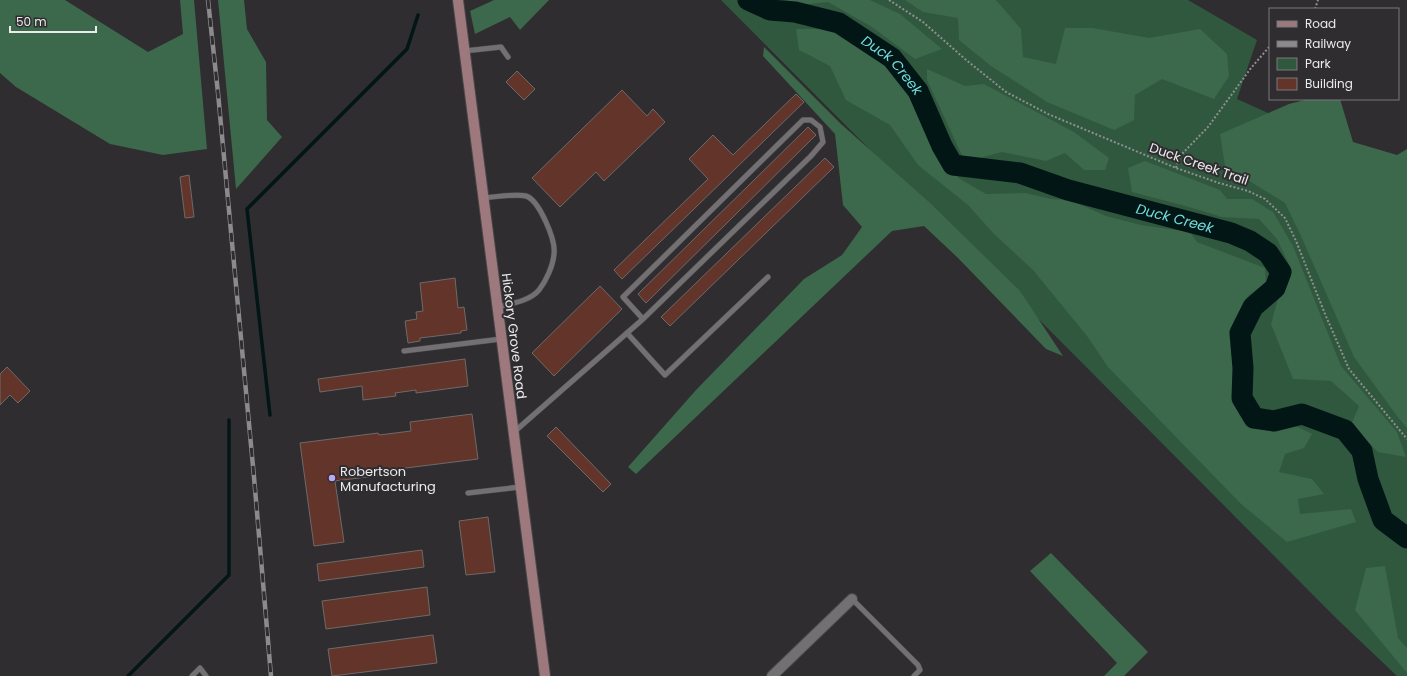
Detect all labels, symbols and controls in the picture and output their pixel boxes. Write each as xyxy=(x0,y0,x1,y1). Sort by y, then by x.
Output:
scale bar xyxy=(10,8,96,34)
legend xyxy=(1269,8,1399,100)
text: 50 m xyxy=(16,13,47,30)
text: Road xyxy=(1305,15,1336,32)
water label: Duck Creek xyxy=(857,30,928,100)
text: Railway xyxy=(1305,35,1351,52)
text: Park xyxy=(1305,55,1332,72)
text: Building xyxy=(1305,75,1353,92)
street label: Duck Creek Trail xyxy=(1147,138,1251,190)
water label: Duck Creek xyxy=(1134,198,1217,238)
street label: Hickory Grove Road xyxy=(497,272,531,400)
place label: Robertson Manufacturing xyxy=(340,462,436,496)
marker: Robertson Manufacturing xyxy=(327,473,337,483)

